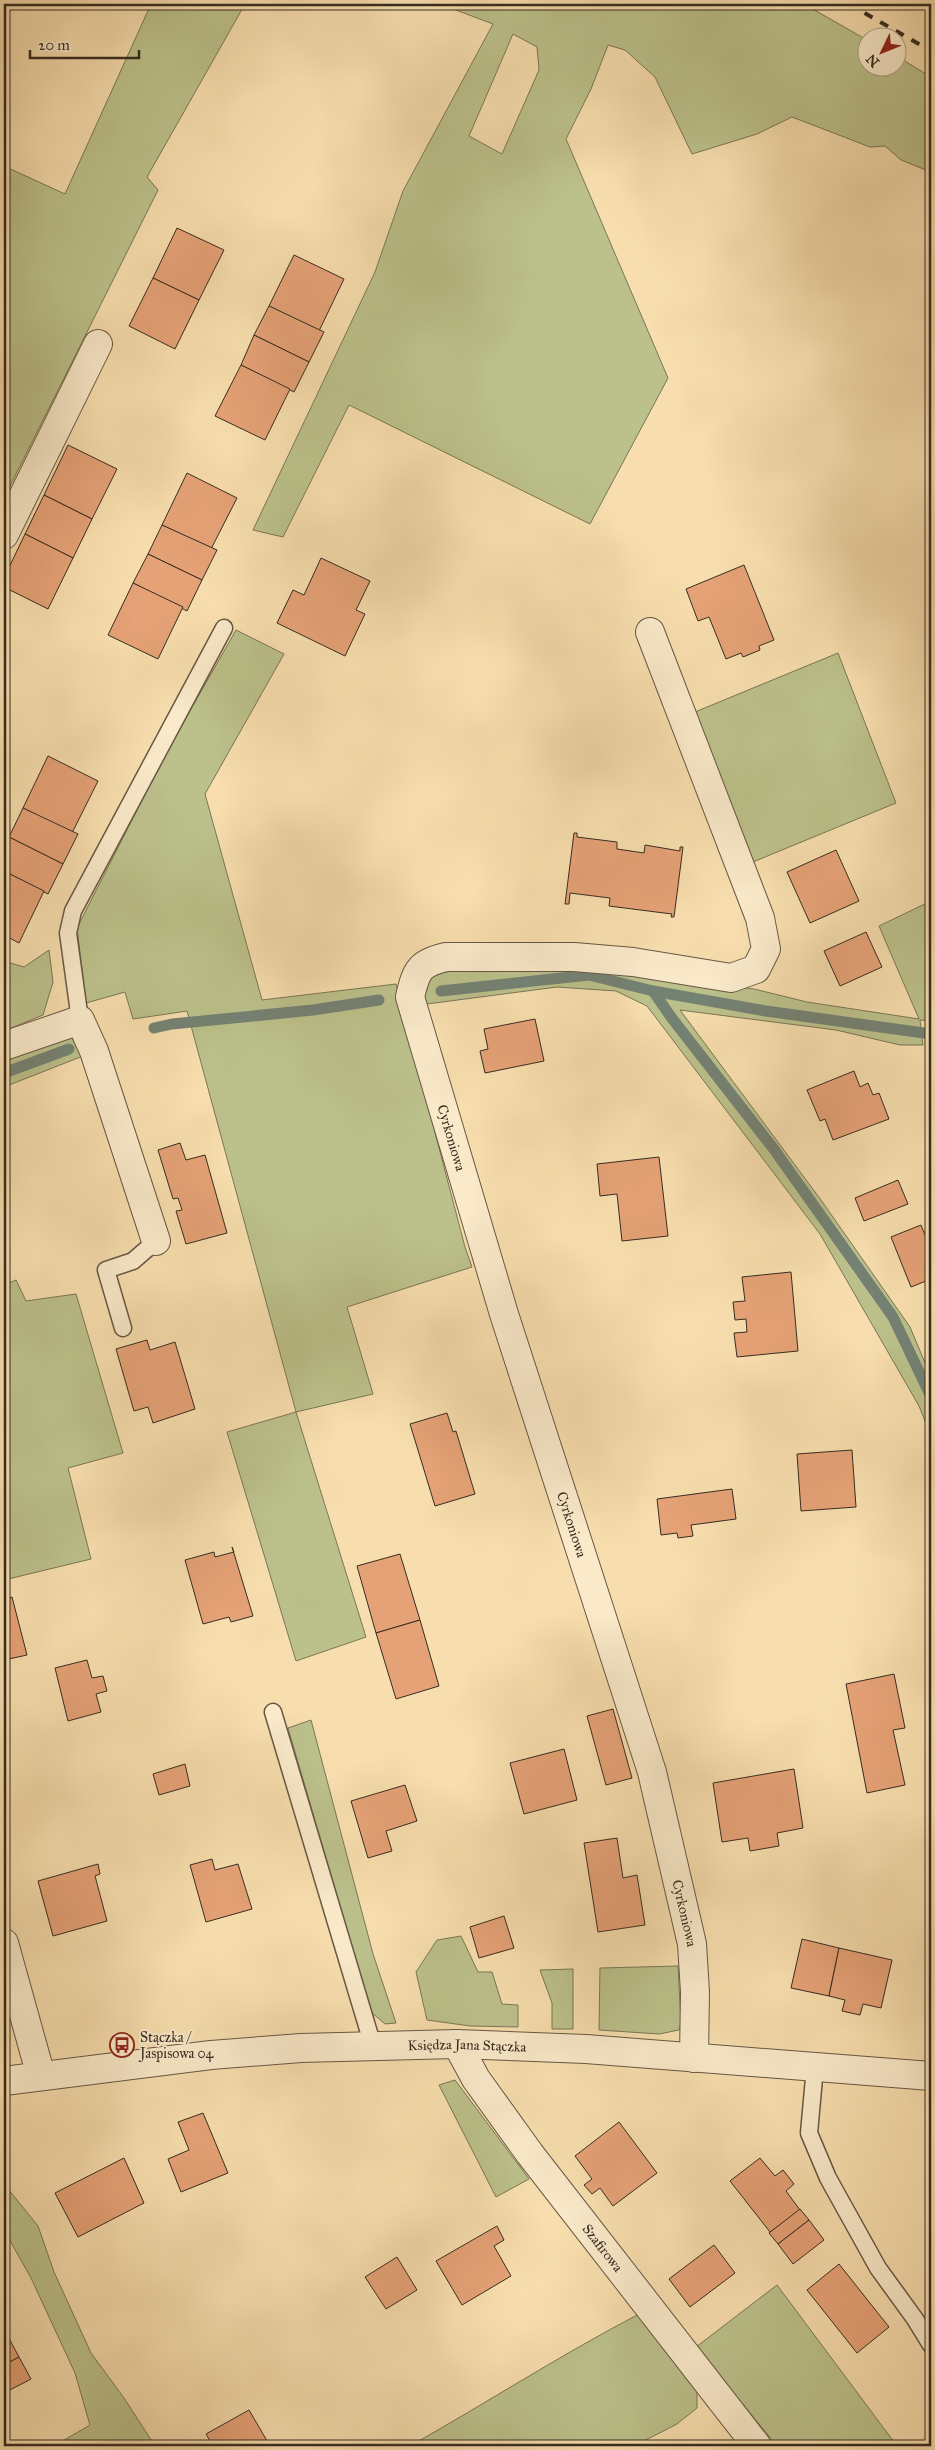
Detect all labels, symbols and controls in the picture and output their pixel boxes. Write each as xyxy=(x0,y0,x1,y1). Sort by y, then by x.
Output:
scale bar xyxy=(30,28,139,60)
north arrow xyxy=(858,28,908,78)
text: 20 m xyxy=(38,36,70,54)
text: N xyxy=(863,50,883,71)
street label: Cyrkoniowa xyxy=(434,1103,470,1173)
street label: Cyrkoniowa xyxy=(553,1489,591,1560)
street label: Cyrkoniowa xyxy=(669,1878,701,1948)
place label: Stączka / Jaspisowa 04 xyxy=(138,2029,215,2063)
bus stop icon: Stączka / Jaspisowa 04 xyxy=(109,2032,135,2058)
street label: Księdza Jana Stączka xyxy=(408,2035,527,2055)
street label: Szafirowa xyxy=(579,2220,627,2275)

